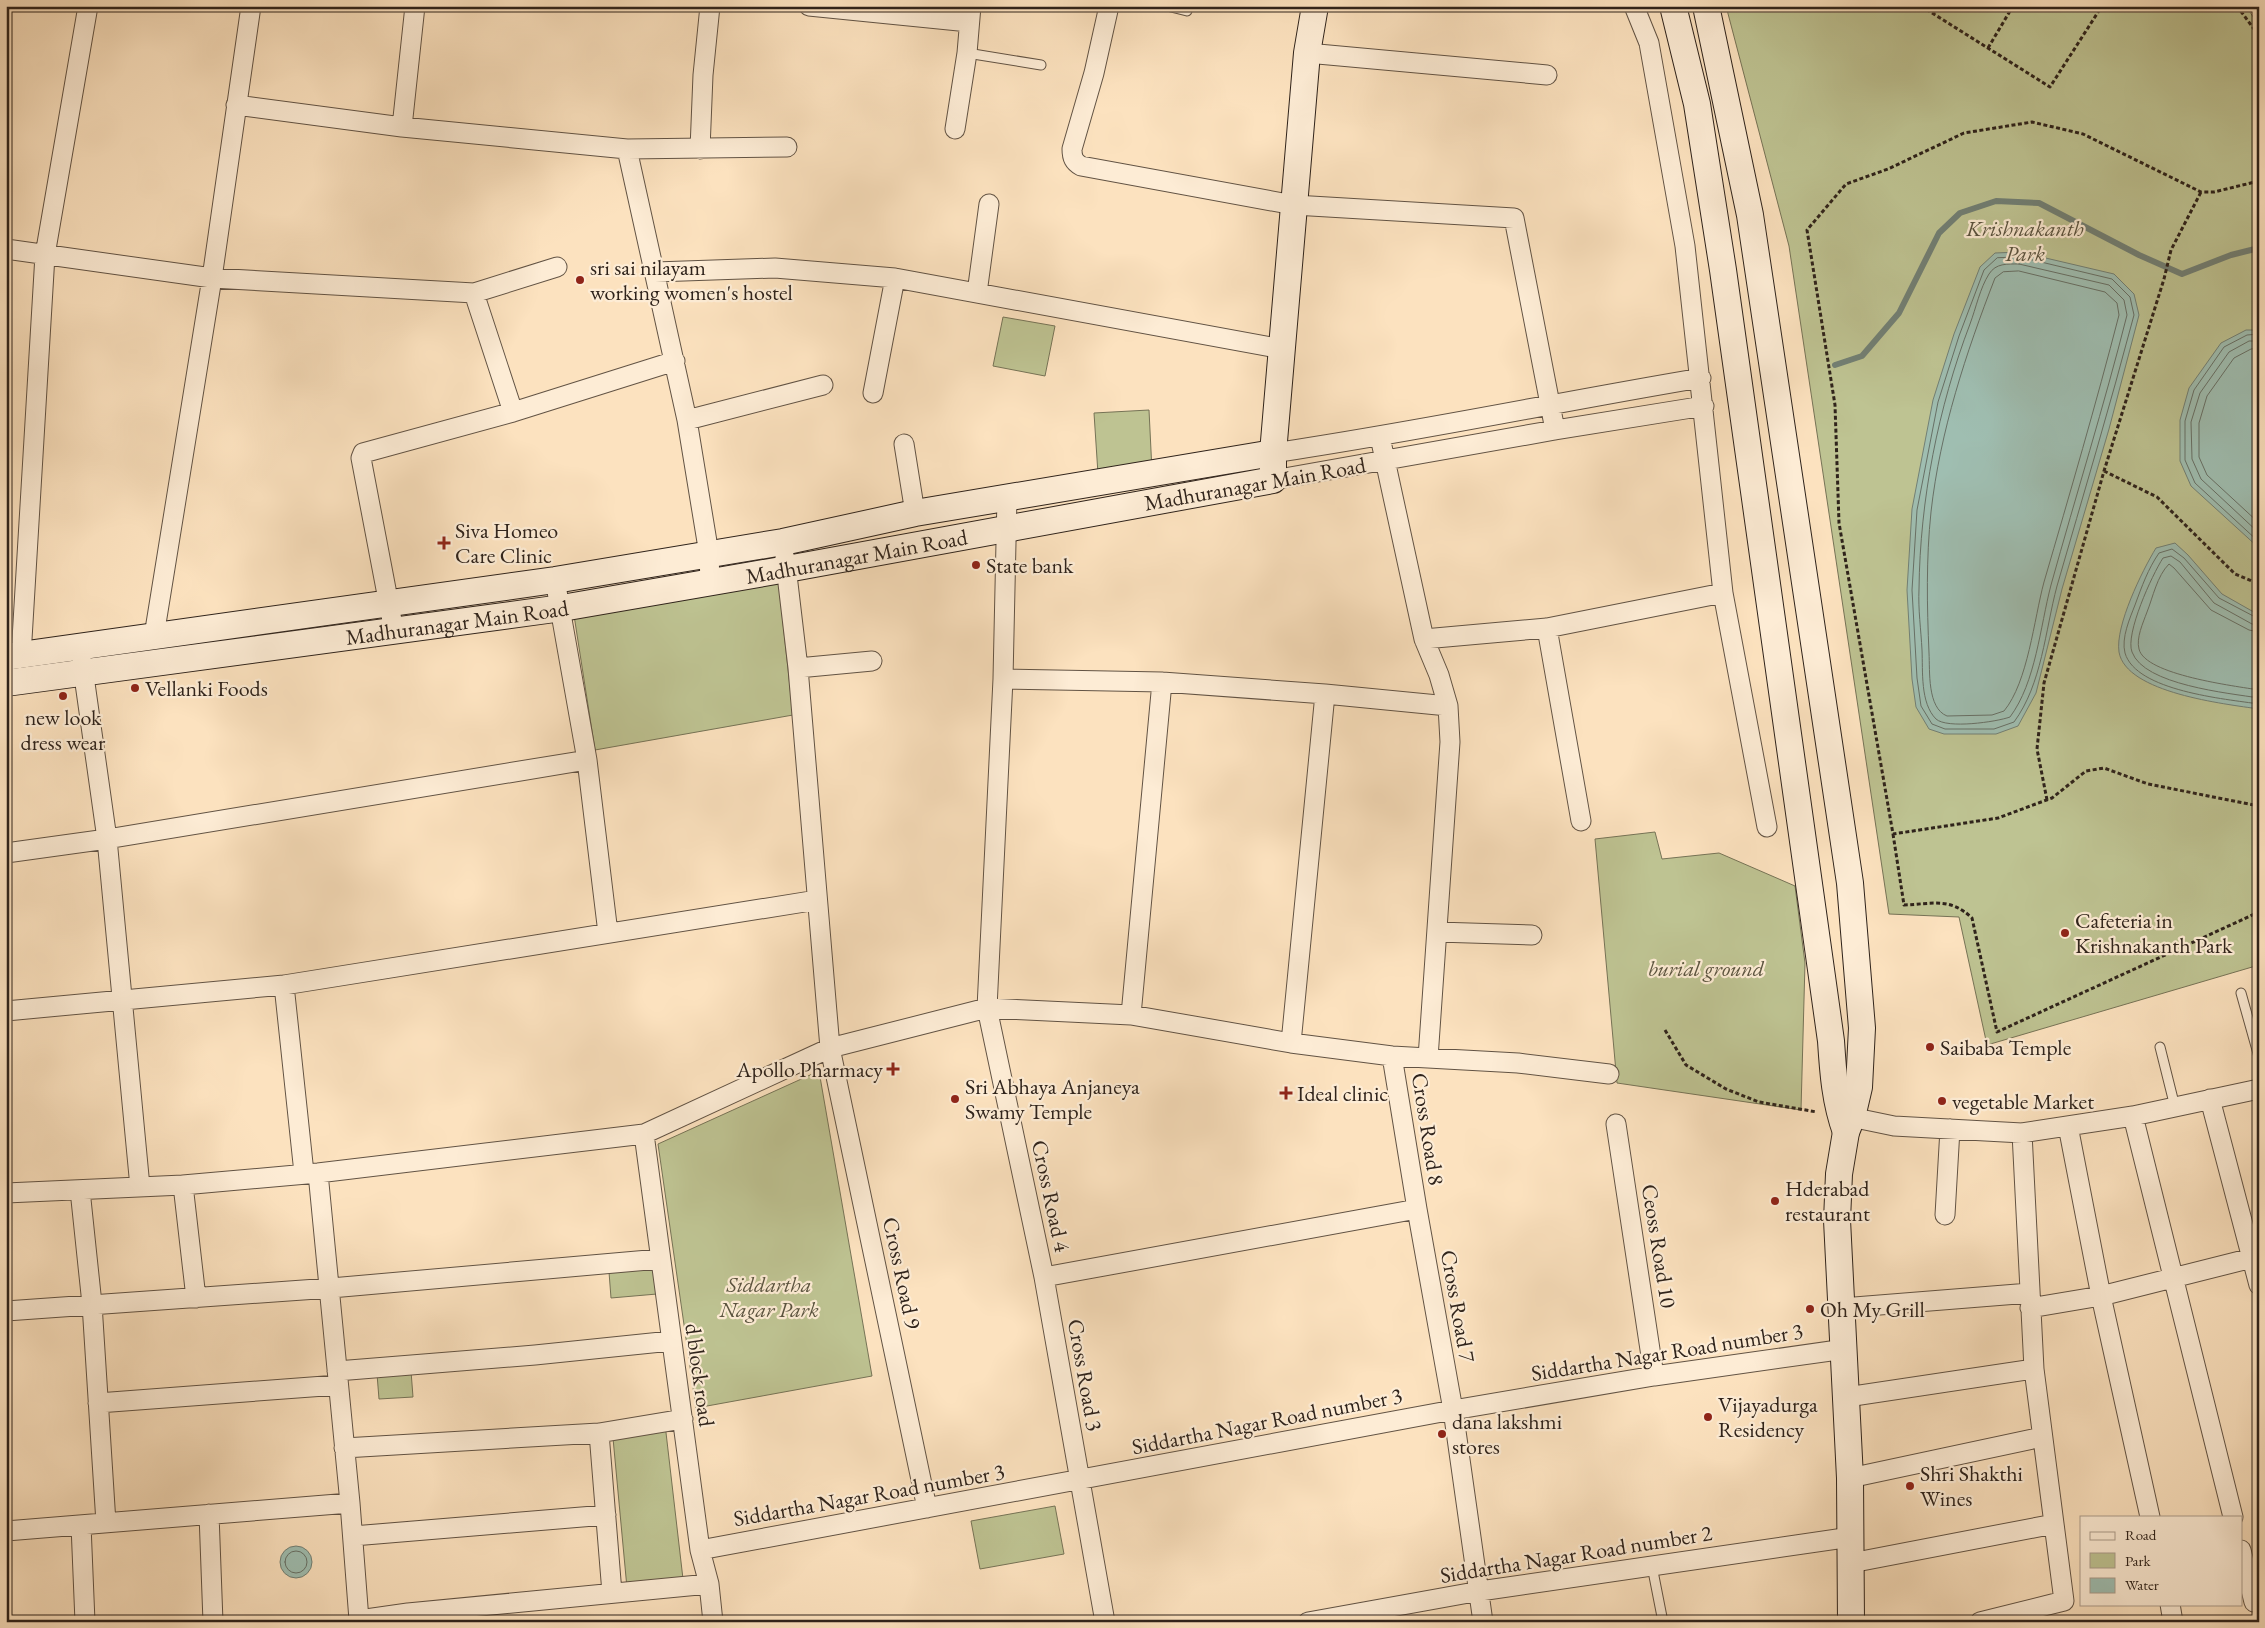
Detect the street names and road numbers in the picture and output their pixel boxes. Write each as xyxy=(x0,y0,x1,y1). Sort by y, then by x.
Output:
street label: Madhuranagar Main Road xyxy=(1142,450,1369,518)
street label: Madhuranagar Main Road xyxy=(743,522,970,590)
street label: Madhuranagar Main Road xyxy=(344,592,571,652)
street label: Cross Road 8 xyxy=(1405,1071,1451,1187)
street label: Cross Road 4 xyxy=(1025,1137,1077,1255)
street label: Ceoss Road 10 xyxy=(1635,1182,1683,1310)
street label: Cross Road 9 xyxy=(876,1214,928,1332)
street label: Cross Road 7 xyxy=(1434,1248,1482,1365)
street label: Siddartha Nagar Road number 3 xyxy=(1529,1316,1805,1388)
street label: Cross Road 3 xyxy=(1061,1317,1109,1433)
street label: d block road xyxy=(678,1321,722,1429)
street label: Siddartha Nagar Road number 3 xyxy=(1129,1381,1405,1461)
street label: Siddartha Nagar Road number 3 xyxy=(731,1457,1007,1533)
street label: Siddartha Nagar Road number 2 xyxy=(1438,1518,1714,1590)

